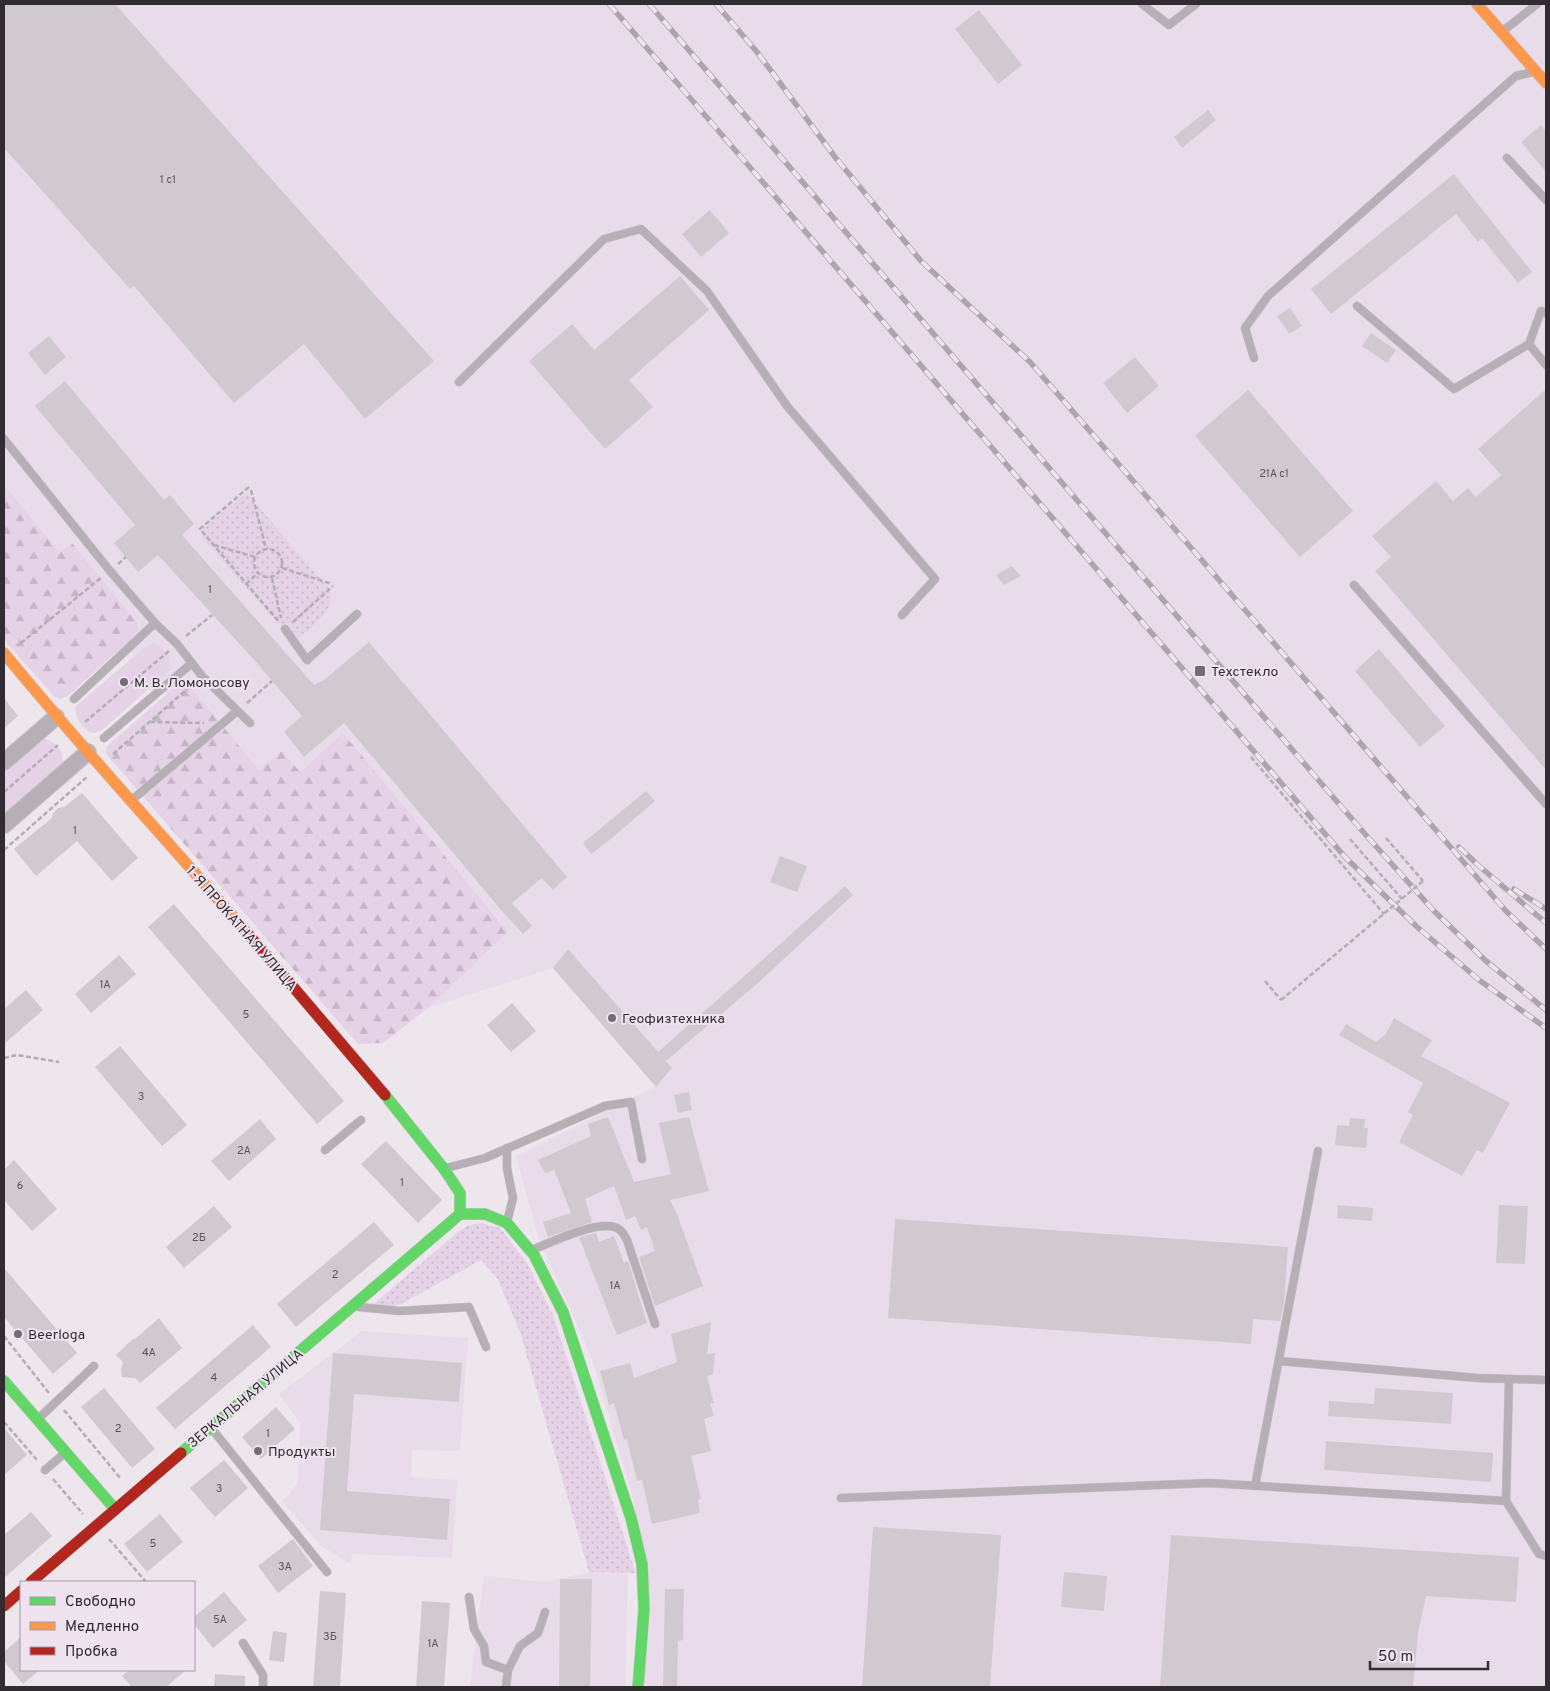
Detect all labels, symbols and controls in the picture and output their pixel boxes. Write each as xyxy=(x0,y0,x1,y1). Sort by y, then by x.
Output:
house number: 1 c1 xyxy=(160,173,176,187)
house number: 21А с1 xyxy=(1259,467,1289,481)
house number: 1 xyxy=(208,583,212,597)
marker: Техстекло xyxy=(1193,664,1207,678)
place label: Техстекло xyxy=(1211,664,1279,681)
place label: М. В. Ломоносову xyxy=(134,675,250,692)
marker: М. В. Ломоносову xyxy=(118,676,130,688)
house number: 1 xyxy=(73,824,77,838)
street label: 1-Я ПРОКАТНАЯ УЛИЦА xyxy=(182,863,300,995)
house number: 1А xyxy=(99,978,111,992)
house number: 5 xyxy=(243,1008,250,1022)
place label: Геофизтехника xyxy=(622,1011,725,1028)
marker: Геофизтехника xyxy=(606,1012,618,1024)
house number: 3 xyxy=(138,1090,144,1104)
house number: 2А xyxy=(237,1144,251,1158)
house number: 1 xyxy=(400,1176,404,1190)
house number: 6 xyxy=(17,1179,23,1193)
house number: 2Б xyxy=(192,1231,206,1245)
house number: 2 xyxy=(332,1268,338,1282)
house number: 1А xyxy=(609,1279,621,1293)
place label: Beerloga xyxy=(28,1327,85,1344)
marker: Beerloga xyxy=(12,1328,24,1340)
house number: 4А xyxy=(142,1346,156,1360)
street label: ЗЕРКАЛЬНАЯ УЛИЦА xyxy=(185,1346,307,1452)
house number: 4 xyxy=(211,1371,218,1385)
house number: 2 xyxy=(115,1422,121,1436)
house number: 1 xyxy=(266,1427,270,1441)
place label: Продукты xyxy=(268,1444,335,1461)
marker: Продукты xyxy=(252,1445,264,1457)
house number: 3 xyxy=(216,1482,222,1496)
house number: 5 xyxy=(150,1537,157,1551)
house number: 3А xyxy=(278,1560,292,1574)
legend xyxy=(20,1581,195,1671)
text: Свободно xyxy=(65,1593,136,1612)
house number: 5А xyxy=(213,1613,227,1627)
text: Медленно xyxy=(65,1618,139,1637)
house number: 3Б xyxy=(323,1630,337,1644)
house number: 1А xyxy=(427,1637,439,1651)
scale bar xyxy=(1370,1638,1488,1670)
text: Пробка xyxy=(65,1643,117,1662)
text: 50 m xyxy=(1378,1648,1413,1667)

